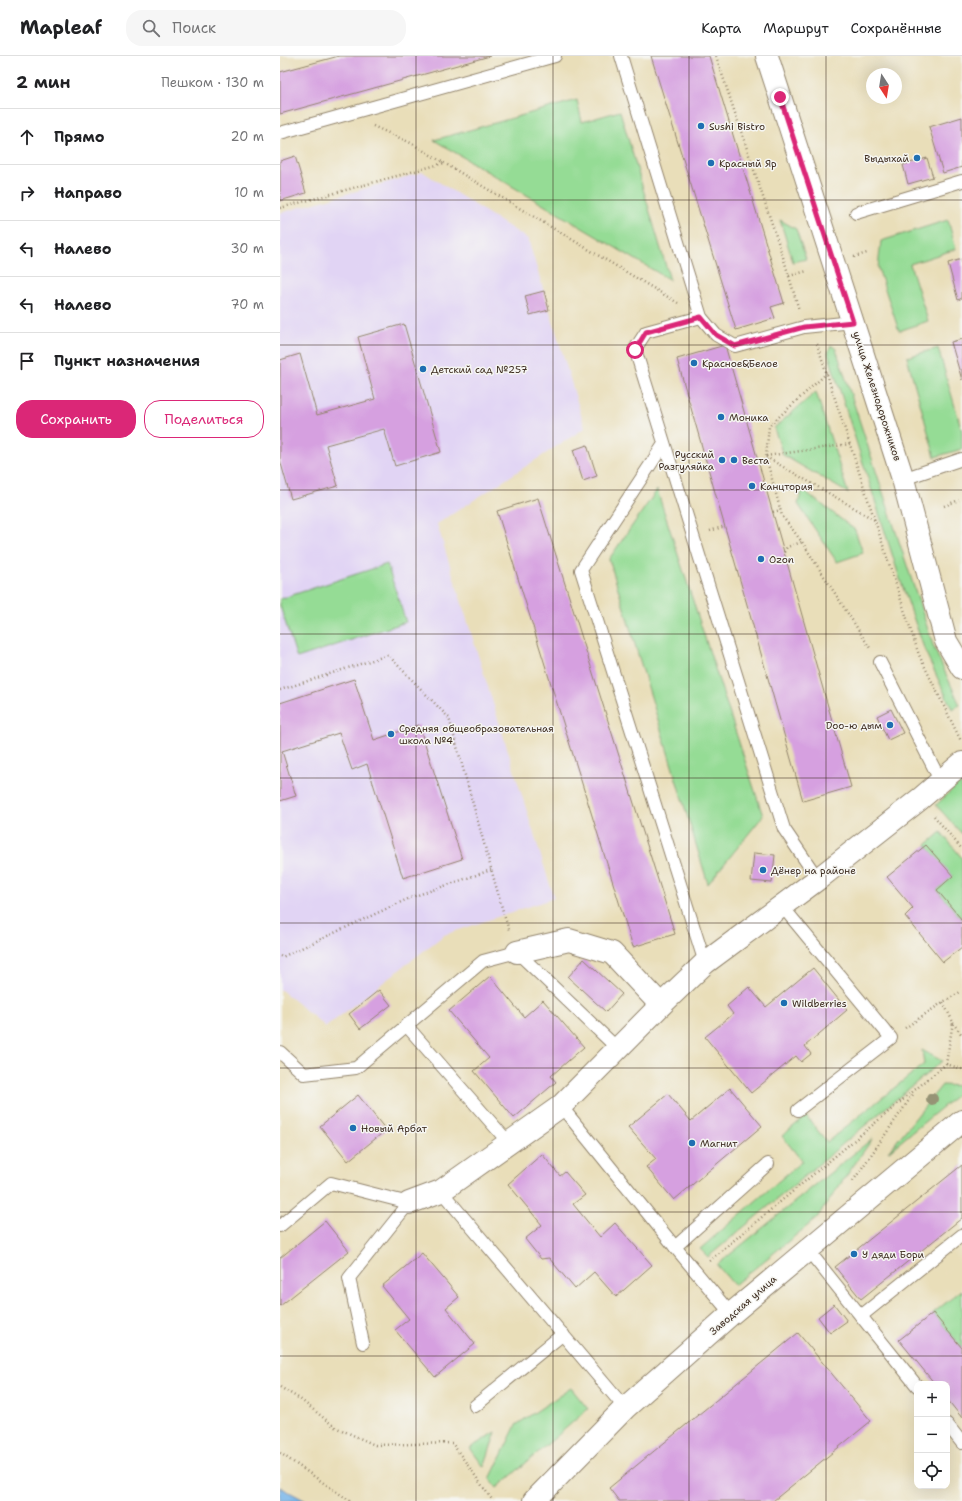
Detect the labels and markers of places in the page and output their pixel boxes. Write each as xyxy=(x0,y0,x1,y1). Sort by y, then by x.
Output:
place label: Sushi Bistro xyxy=(709,120,765,133)
marker: Sushi Bistro xyxy=(696,121,706,131)
place label: Выдыхай xyxy=(864,152,909,165)
marker: Выдыхай xyxy=(912,153,922,163)
place label: Красный Яр xyxy=(719,157,777,170)
marker: Красный Яр xyxy=(706,158,716,168)
place label: Красное&Белое xyxy=(702,357,778,370)
marker: Красное&Белое xyxy=(689,358,699,368)
place label: Детский сад №257 xyxy=(431,363,528,376)
marker: Детский сад №257 xyxy=(418,364,428,374)
place label: Моника xyxy=(729,411,769,424)
marker: Моника xyxy=(716,412,726,422)
place label: Русский Разгуляйка xyxy=(658,448,715,473)
place label: Веста xyxy=(742,454,770,467)
marker: Русский Разгуляйка xyxy=(717,455,727,465)
marker: Веста xyxy=(729,455,739,465)
place label: Канцтория xyxy=(760,480,813,493)
marker: Канцтория xyxy=(747,481,757,491)
place label: Ozon xyxy=(769,553,794,566)
marker: Ozon xyxy=(756,554,766,564)
place label: Doo-ю дым xyxy=(826,719,882,732)
marker: Doo-ю дым xyxy=(885,720,895,730)
place label: Средняя общеобразовательная школа №4 xyxy=(399,722,554,747)
marker: Средняя общеобразовательная школа №4 xyxy=(386,729,396,739)
place label: Дёнер на районе xyxy=(771,864,856,877)
marker: Дёнер на районе xyxy=(758,865,768,875)
place label: Wildberries xyxy=(792,997,847,1010)
marker: Wildberries xyxy=(779,998,789,1008)
place label: Новый Арбат xyxy=(361,1122,428,1135)
marker: Новый Арбат xyxy=(348,1123,358,1133)
place label: Магнит xyxy=(700,1137,738,1150)
marker: Магнит xyxy=(687,1138,697,1148)
place label: У дяди Бори xyxy=(862,1248,925,1261)
marker: У дяди Бори xyxy=(849,1249,859,1259)

